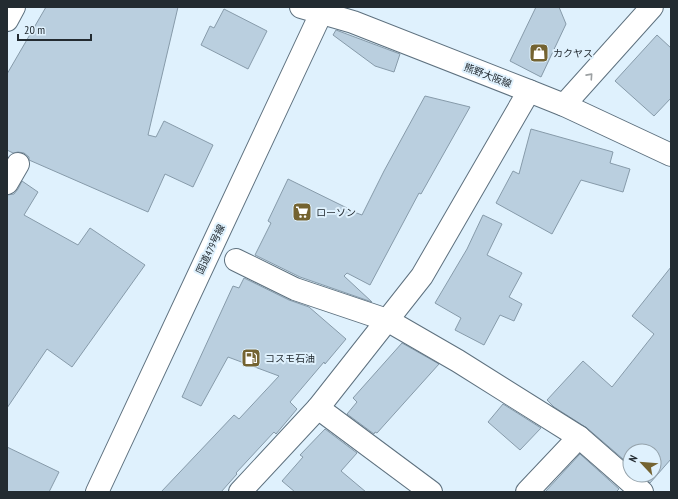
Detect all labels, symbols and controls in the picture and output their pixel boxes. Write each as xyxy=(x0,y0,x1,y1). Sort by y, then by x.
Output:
scale bar xyxy=(18,16,91,42)
text: 20 m xyxy=(24,22,45,37)
shop icon: カクヤス xyxy=(528,42,550,64)
place label: カクヤス xyxy=(553,47,593,60)
street label: 熊野大阪線 xyxy=(462,60,513,90)
one-way arrow xyxy=(585,74,592,81)
supermarket icon: ローソン xyxy=(291,201,313,223)
place label: ローソン xyxy=(316,206,356,219)
street label: 国道479号線 xyxy=(193,222,228,276)
fuel station icon: コスモ石油 xyxy=(240,347,262,369)
place label: コスモ石油 xyxy=(265,352,315,365)
north arrow xyxy=(622,443,662,483)
text: N xyxy=(625,453,641,464)

